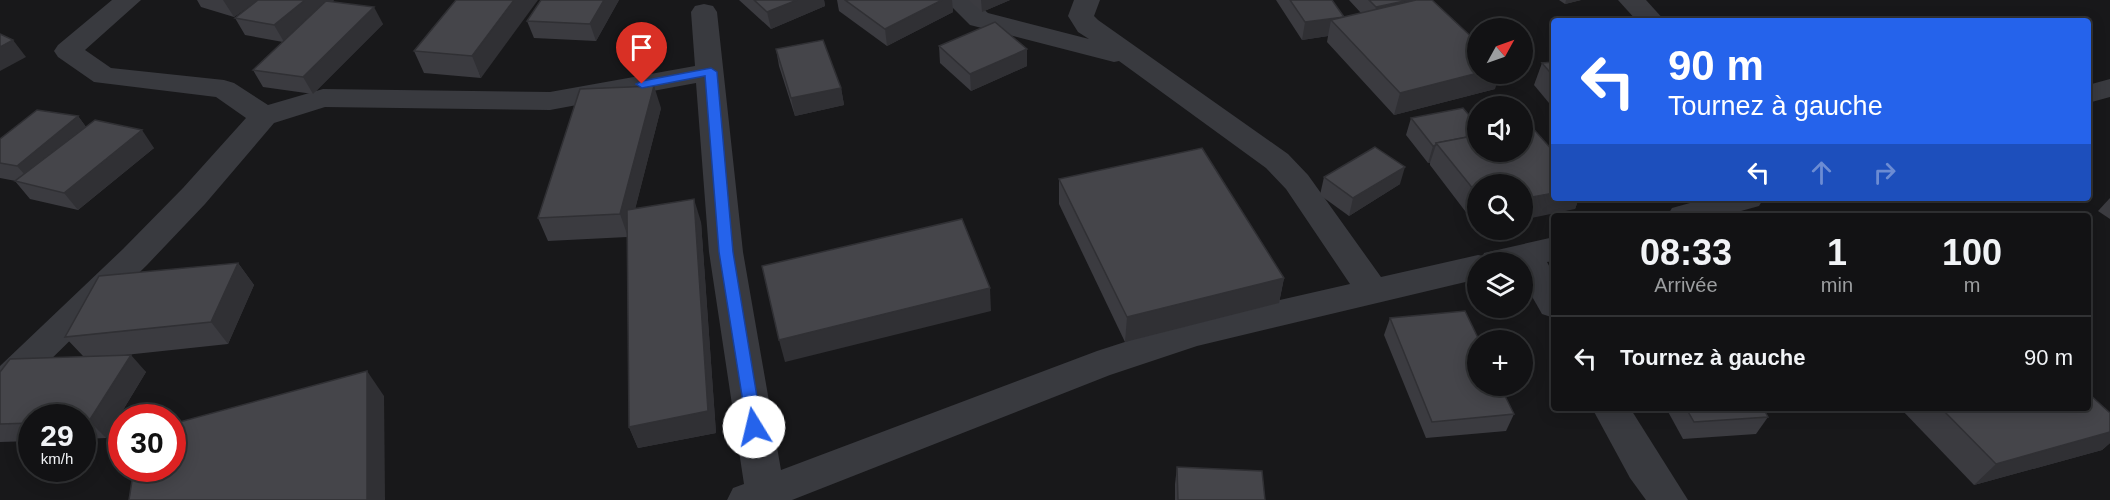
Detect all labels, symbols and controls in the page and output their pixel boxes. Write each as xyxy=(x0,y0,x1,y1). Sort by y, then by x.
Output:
north arrow xyxy=(1467,18,1533,84)
map controls xyxy=(1467,18,1533,396)
pin xyxy=(616,22,667,84)
icon: arrive xyxy=(625,31,658,64)
icon: left xyxy=(1569,42,1647,120)
text: 90 m xyxy=(1668,42,1764,89)
text: Tournez à gauche xyxy=(1668,91,1883,121)
button: sound xyxy=(1467,96,1533,162)
icon: left xyxy=(1742,156,1775,189)
icon: ahead xyxy=(1805,156,1838,189)
icon: right xyxy=(1868,156,1901,189)
button: search xyxy=(1467,174,1533,240)
text: 08:33 xyxy=(1640,232,1732,273)
text: 1 xyxy=(1827,232,1847,273)
text: 100 xyxy=(1942,232,2002,273)
button: layers xyxy=(1467,252,1533,318)
text: Arrivée xyxy=(1654,274,1718,296)
text: min xyxy=(1821,274,1853,296)
text: m xyxy=(1964,274,1980,296)
button: + xyxy=(1467,330,1533,396)
icon: left xyxy=(1569,342,1602,375)
text: Tournez à gauche xyxy=(1620,345,1805,370)
text: 90 m xyxy=(2024,345,2073,370)
position arrow xyxy=(722,395,786,459)
speed limit sign: 30 xyxy=(108,404,186,482)
text: 29 xyxy=(40,419,74,452)
text: km/h xyxy=(41,450,73,467)

